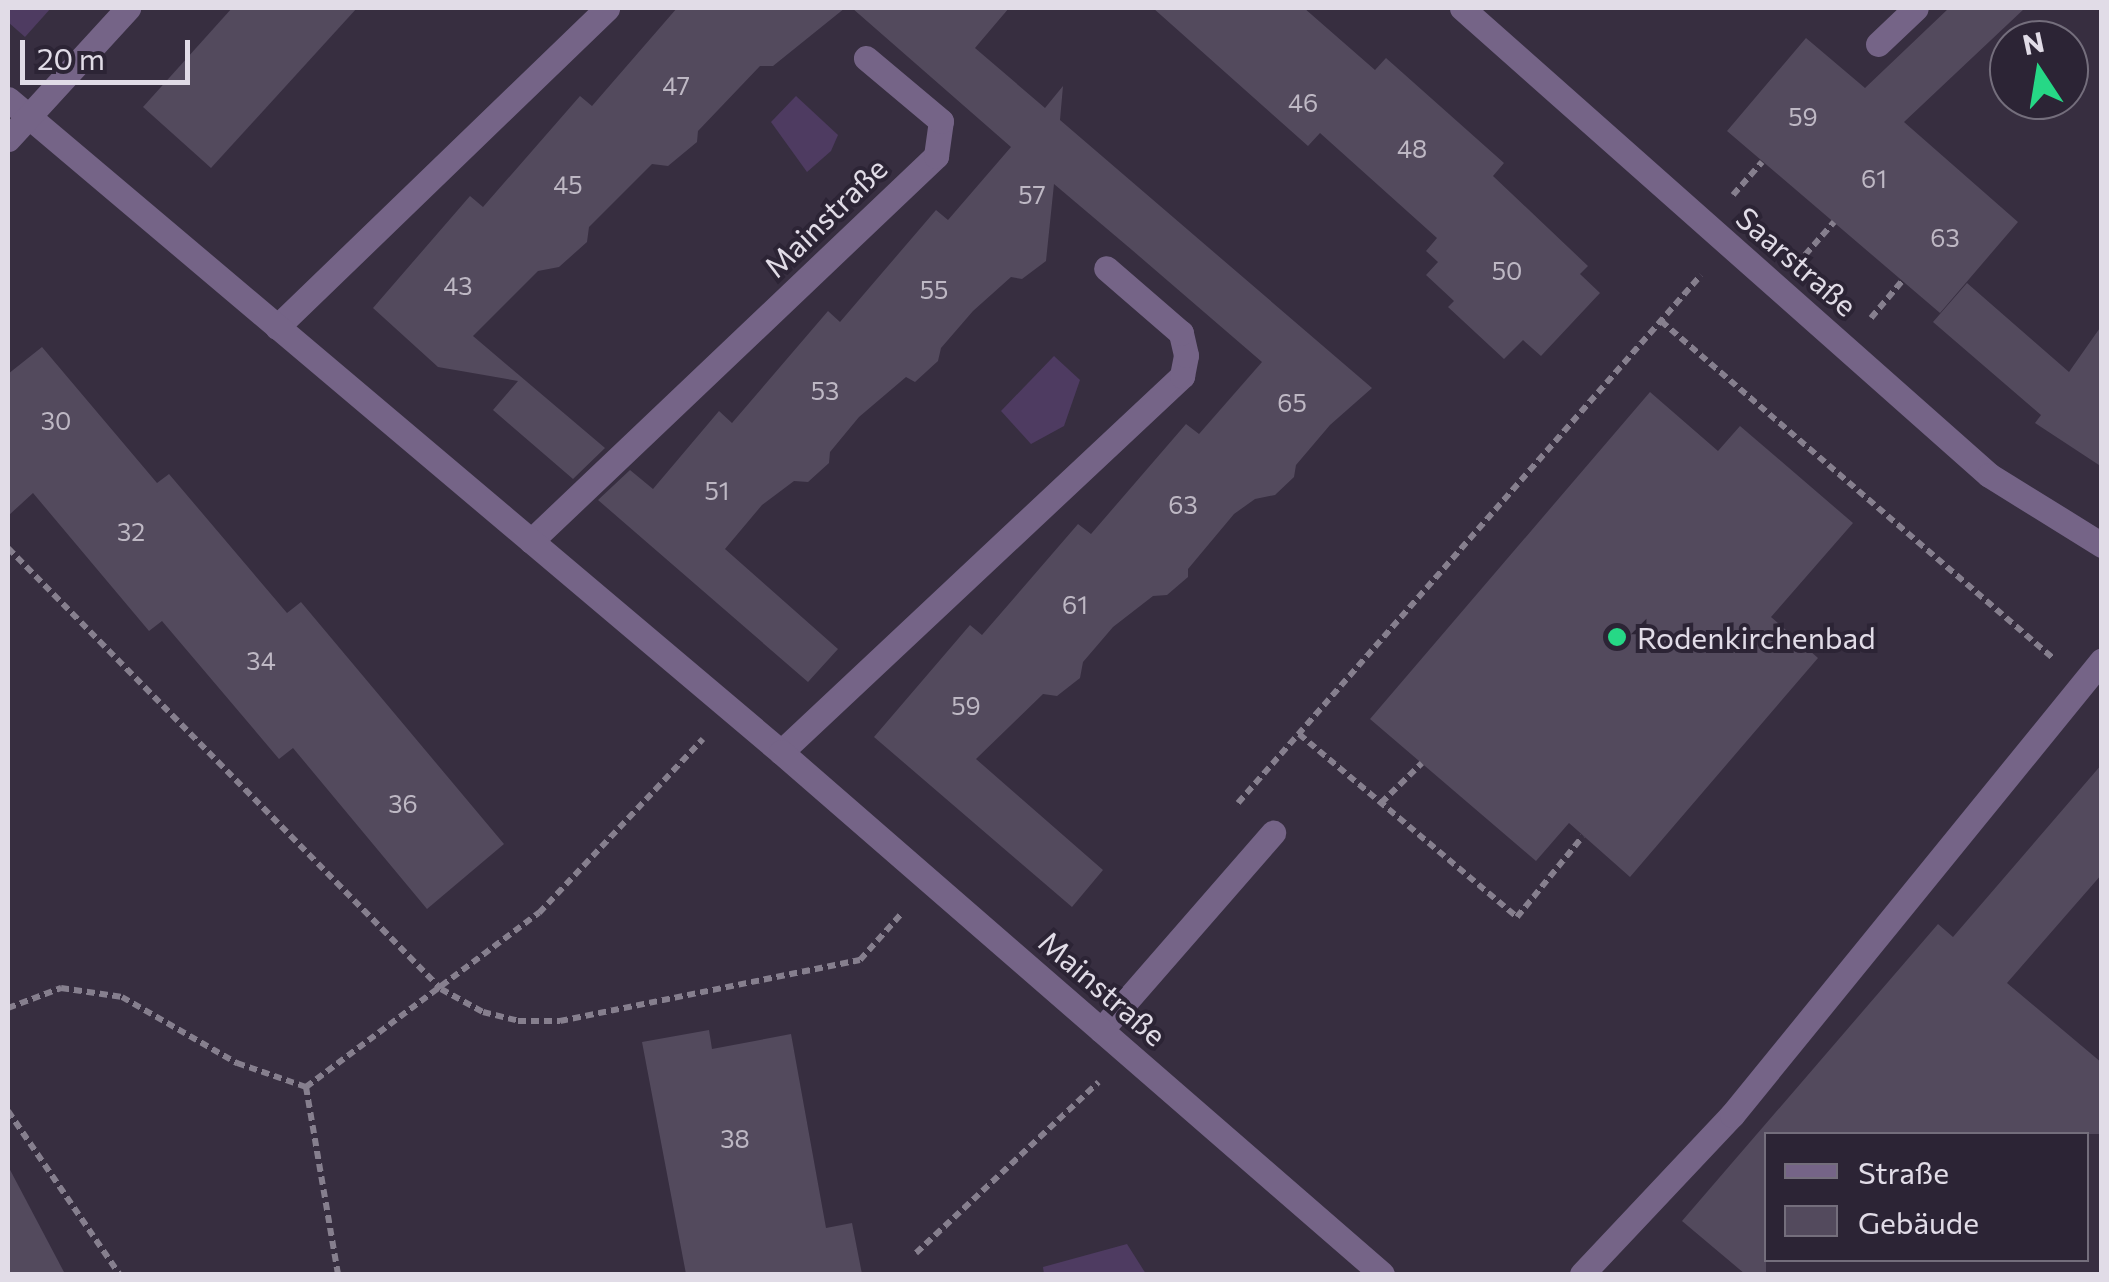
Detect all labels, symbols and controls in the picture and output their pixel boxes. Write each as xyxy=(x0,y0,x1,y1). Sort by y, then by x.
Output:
scale bar xyxy=(25,20,195,82)
north arrow xyxy=(1989,20,2089,120)
text: N xyxy=(2019,24,2047,61)
text: 20 m xyxy=(37,39,105,76)
house number: 47 xyxy=(662,70,690,100)
house number: 46 xyxy=(1288,87,1318,117)
house number: 59 xyxy=(1788,101,1818,131)
house number: 48 xyxy=(1397,133,1427,163)
street label: Mainstraße xyxy=(756,150,894,284)
house number: 61 xyxy=(1861,163,1887,193)
house number: 45 xyxy=(553,169,583,199)
house number: 57 xyxy=(1018,179,1046,209)
street label: Saarstraße xyxy=(1729,199,1865,323)
house number: 63 xyxy=(1930,222,1960,252)
house number: 50 xyxy=(1492,255,1522,285)
house number: 43 xyxy=(443,270,473,300)
house number: 55 xyxy=(920,274,948,304)
house number: 53 xyxy=(811,375,839,405)
house number: 65 xyxy=(1277,387,1307,417)
house number: 30 xyxy=(41,405,71,435)
house number: 51 xyxy=(704,475,730,505)
house number: 63 xyxy=(1168,489,1198,519)
house number: 32 xyxy=(117,516,145,546)
house number: 61 xyxy=(1062,589,1088,619)
place label: Rodenkirchenbad xyxy=(1637,619,1876,655)
marker: Rodenkirchenbad xyxy=(1606,626,1628,648)
house number: 34 xyxy=(246,645,276,675)
house number: 59 xyxy=(951,690,981,720)
house number: 36 xyxy=(388,788,418,818)
street label: Mainstraße xyxy=(1032,923,1174,1053)
house number: 38 xyxy=(720,1123,750,1153)
legend xyxy=(1764,1132,2089,1262)
text: Straße xyxy=(1858,1153,1949,1190)
text: Gebäude xyxy=(1858,1203,1979,1240)

